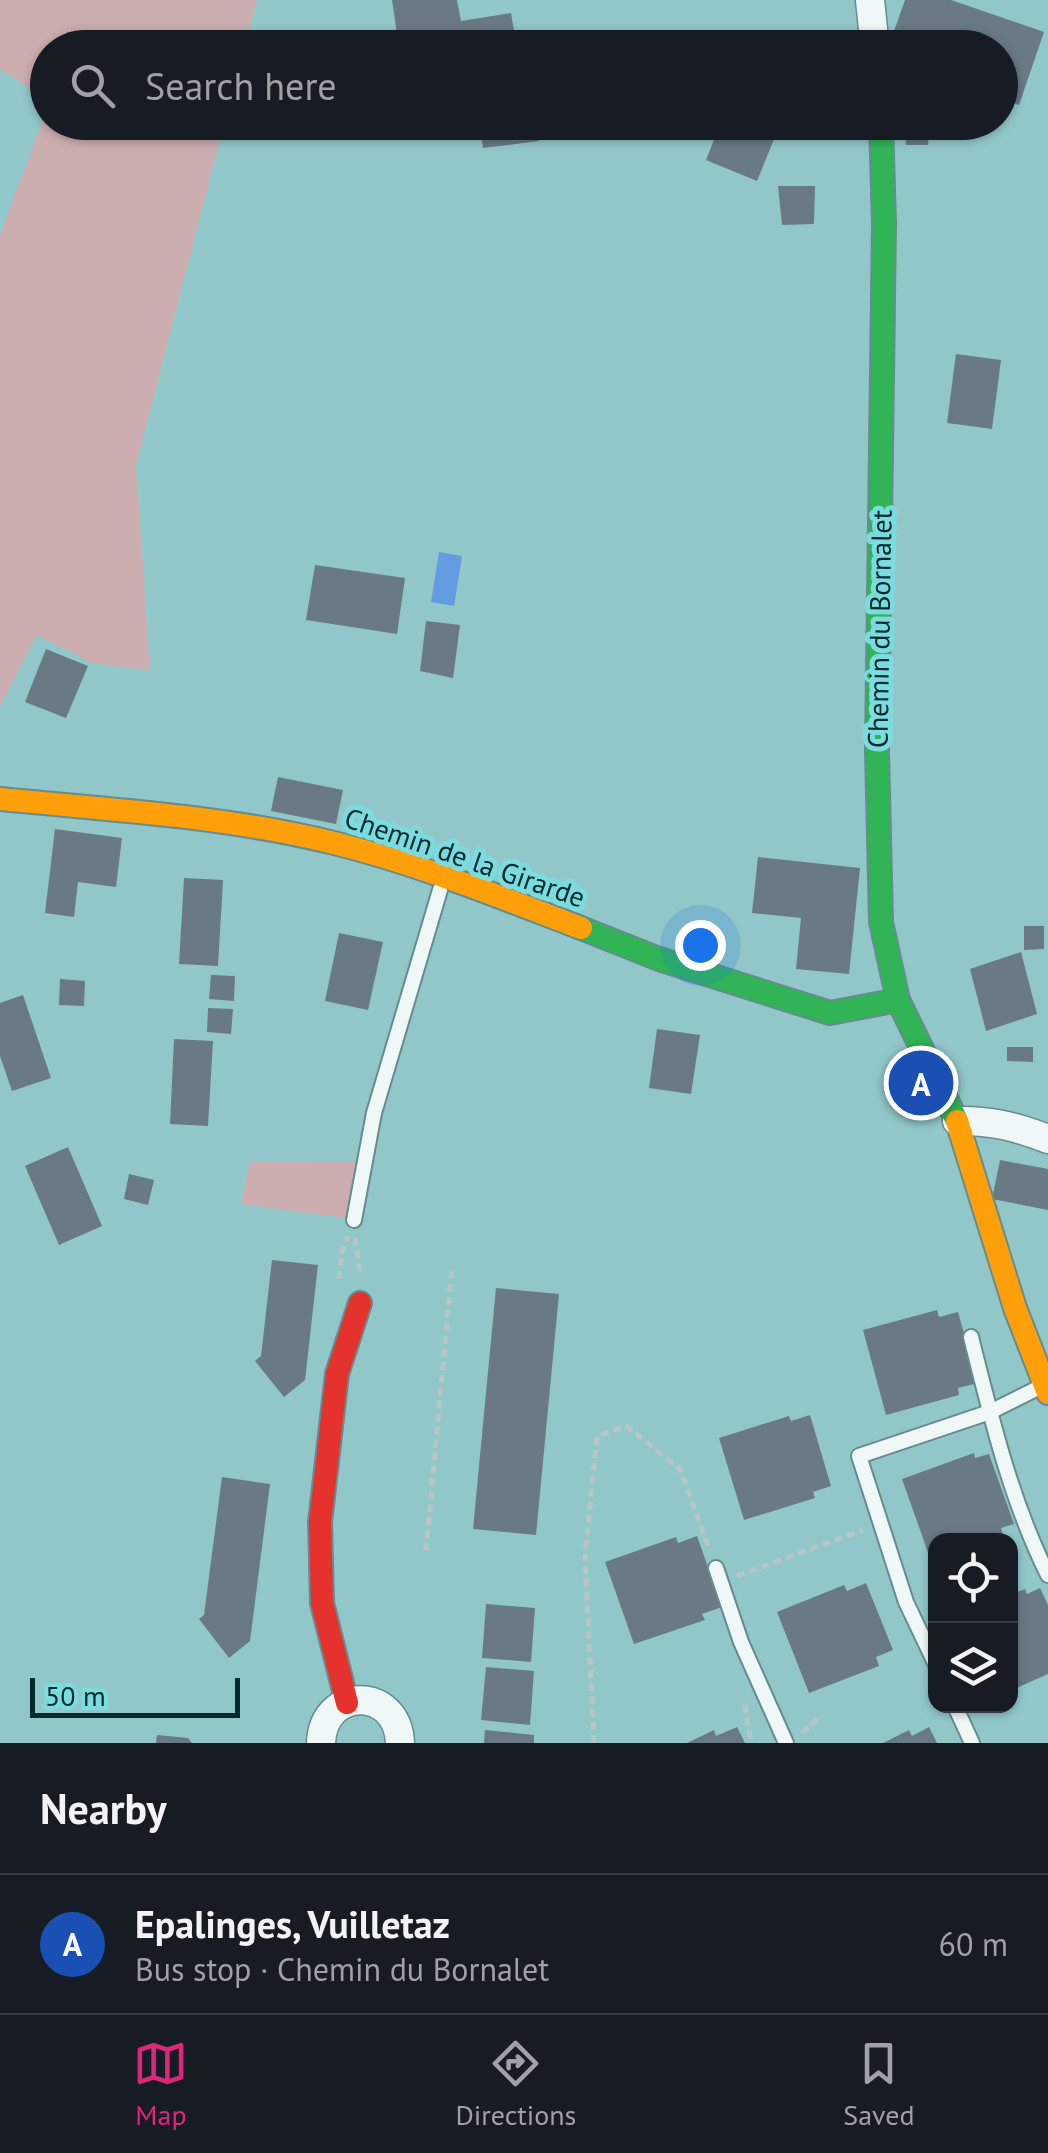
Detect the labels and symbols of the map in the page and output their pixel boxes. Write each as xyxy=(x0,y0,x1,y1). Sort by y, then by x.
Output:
street label: Chemin du Bornalet xyxy=(858,509,900,748)
street label: Chemin de la Girarde xyxy=(340,799,590,915)
your location xyxy=(675,920,726,971)
pin: A xyxy=(888,1046,954,1120)
scale bar xyxy=(30,1673,240,1718)

